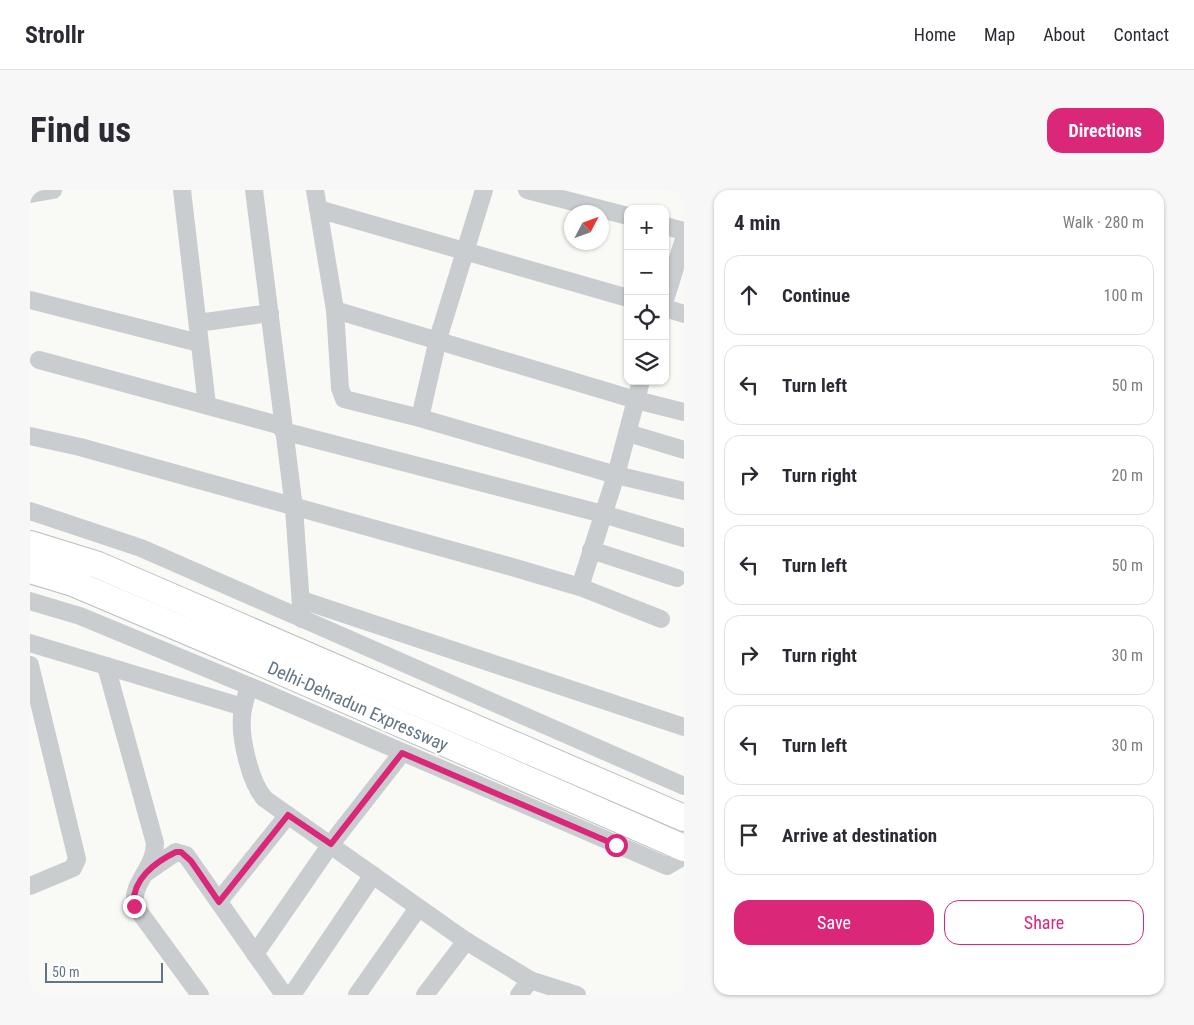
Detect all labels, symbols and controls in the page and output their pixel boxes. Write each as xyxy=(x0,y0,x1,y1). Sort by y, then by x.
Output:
text: Strollr xyxy=(25,21,85,49)
text: Home xyxy=(914,24,956,45)
text: Map xyxy=(984,24,1015,45)
text: About xyxy=(1043,24,1085,45)
text: Contact xyxy=(1113,24,1169,45)
button: Directions xyxy=(1047,108,1164,153)
text: Find us xyxy=(30,110,131,151)
north arrow xyxy=(564,205,609,250)
map controls xyxy=(624,205,669,385)
button: + xyxy=(624,205,669,250)
text: 4 min xyxy=(734,211,781,235)
text: Walk · 280 m xyxy=(1063,213,1144,232)
button: − xyxy=(624,250,669,295)
icon: ahead xyxy=(735,281,763,309)
text: Continue xyxy=(782,284,850,307)
text: 100 m xyxy=(1104,286,1143,305)
button: locate xyxy=(624,295,669,340)
button: layers xyxy=(624,340,669,385)
icon: left xyxy=(735,371,763,399)
text: Turn left xyxy=(782,374,847,397)
text: 50 m xyxy=(1111,376,1143,395)
icon: right xyxy=(735,461,763,489)
text: Turn right xyxy=(782,464,857,487)
text: 20 m xyxy=(1111,466,1143,485)
icon: left xyxy=(735,551,763,579)
text: Turn left xyxy=(782,554,847,577)
text: 50 m xyxy=(1111,556,1143,575)
icon: right xyxy=(735,641,763,669)
text: Turn right xyxy=(782,644,857,667)
text: 30 m xyxy=(1111,646,1143,665)
street label: Delhi-Dehradun Expressway xyxy=(264,657,452,756)
icon: left xyxy=(735,731,763,759)
text: Turn left xyxy=(782,734,847,757)
text: 30 m xyxy=(1111,736,1143,755)
icon: arrive xyxy=(735,821,763,849)
text: Arrive at destination xyxy=(782,824,937,847)
route start xyxy=(605,834,628,857)
route end xyxy=(123,895,146,918)
button: Save xyxy=(734,900,934,945)
button: Share xyxy=(944,900,1144,945)
scale bar xyxy=(45,960,162,983)
text: 50 m xyxy=(52,964,80,980)

